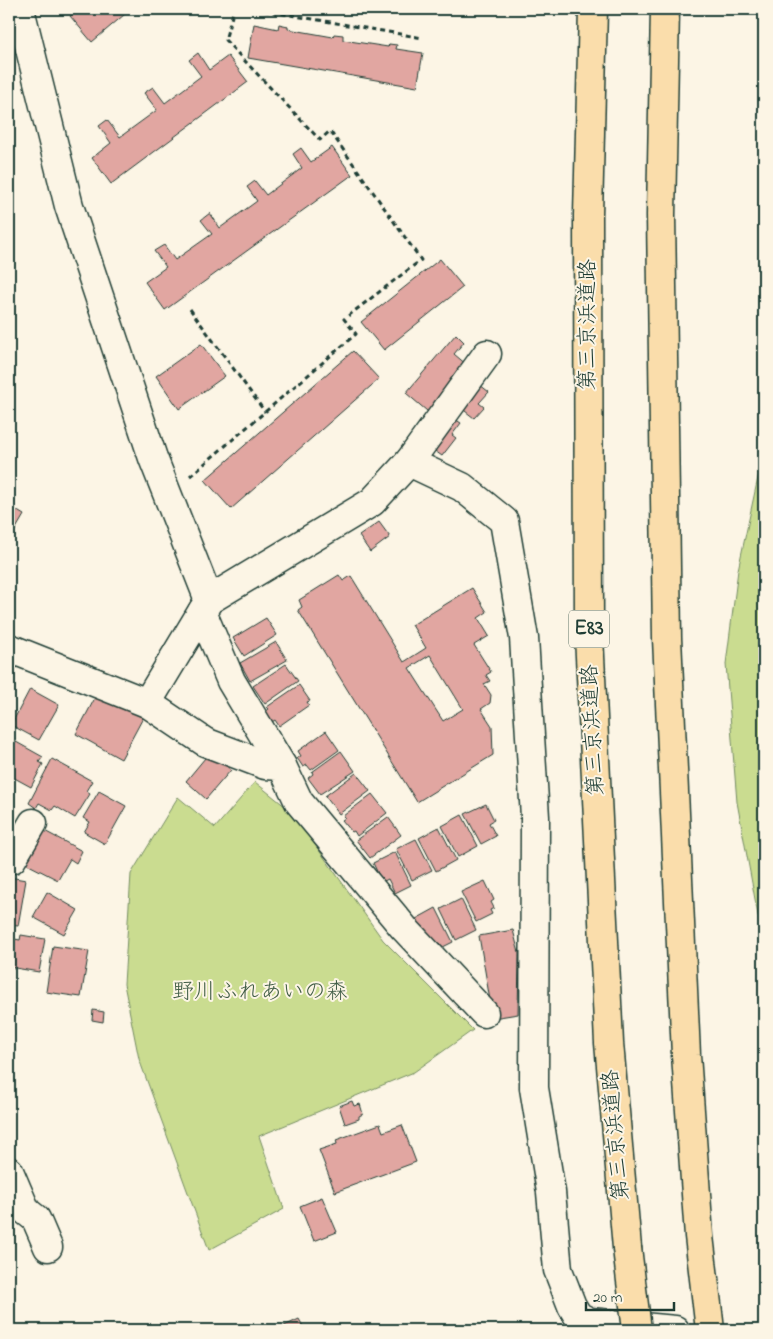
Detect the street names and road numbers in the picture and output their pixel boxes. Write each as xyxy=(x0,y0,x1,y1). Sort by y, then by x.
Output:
street label: 第三京浜道路 xyxy=(573,259,605,391)
road number: E83 xyxy=(569,610,609,648)
street label: 第三京浜道路 xyxy=(575,663,613,797)
street label: 第三京浜道路 xyxy=(595,1068,639,1202)

